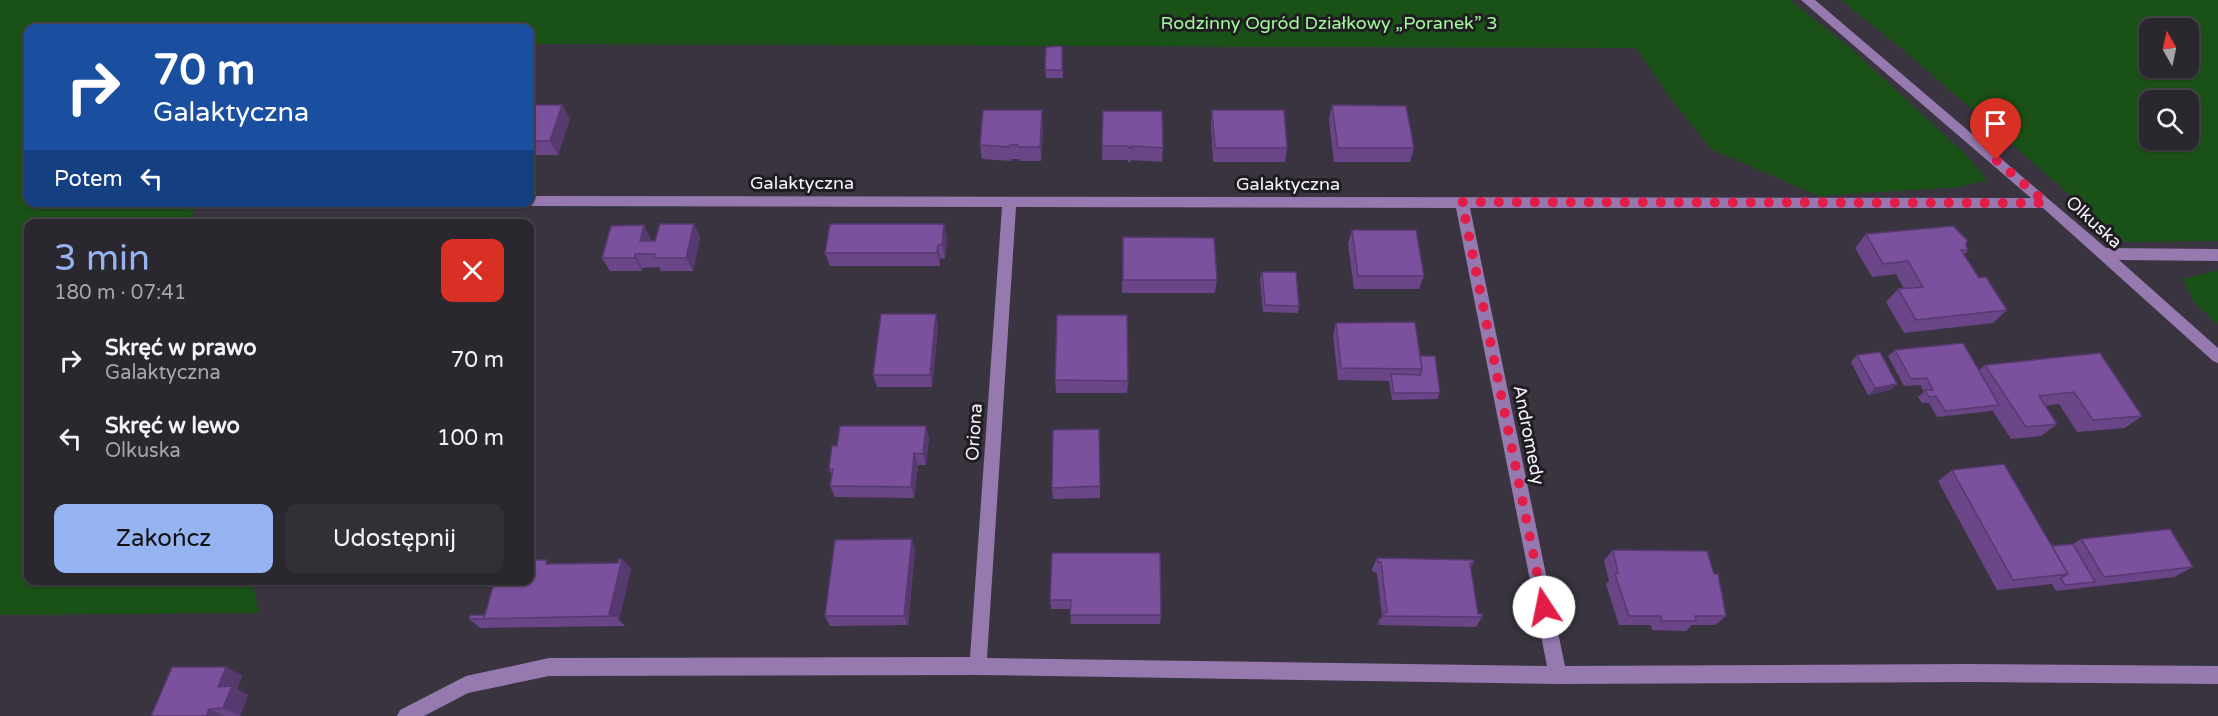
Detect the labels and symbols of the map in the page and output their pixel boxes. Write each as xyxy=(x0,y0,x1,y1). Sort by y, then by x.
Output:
park label: Rodzinny Ogród Działkowy „Poranek” 3 xyxy=(1161,12,1497,34)
north arrow xyxy=(2139,18,2199,78)
pin xyxy=(1970,98,2021,160)
street label: Galaktyczna xyxy=(750,172,854,194)
street label: Galaktyczna xyxy=(1236,173,1340,195)
street label: Olkuska xyxy=(2061,191,2127,253)
street label: Andromedy xyxy=(1509,383,1549,487)
street label: Oriona xyxy=(961,402,987,462)
position arrow xyxy=(1512,575,1576,639)

